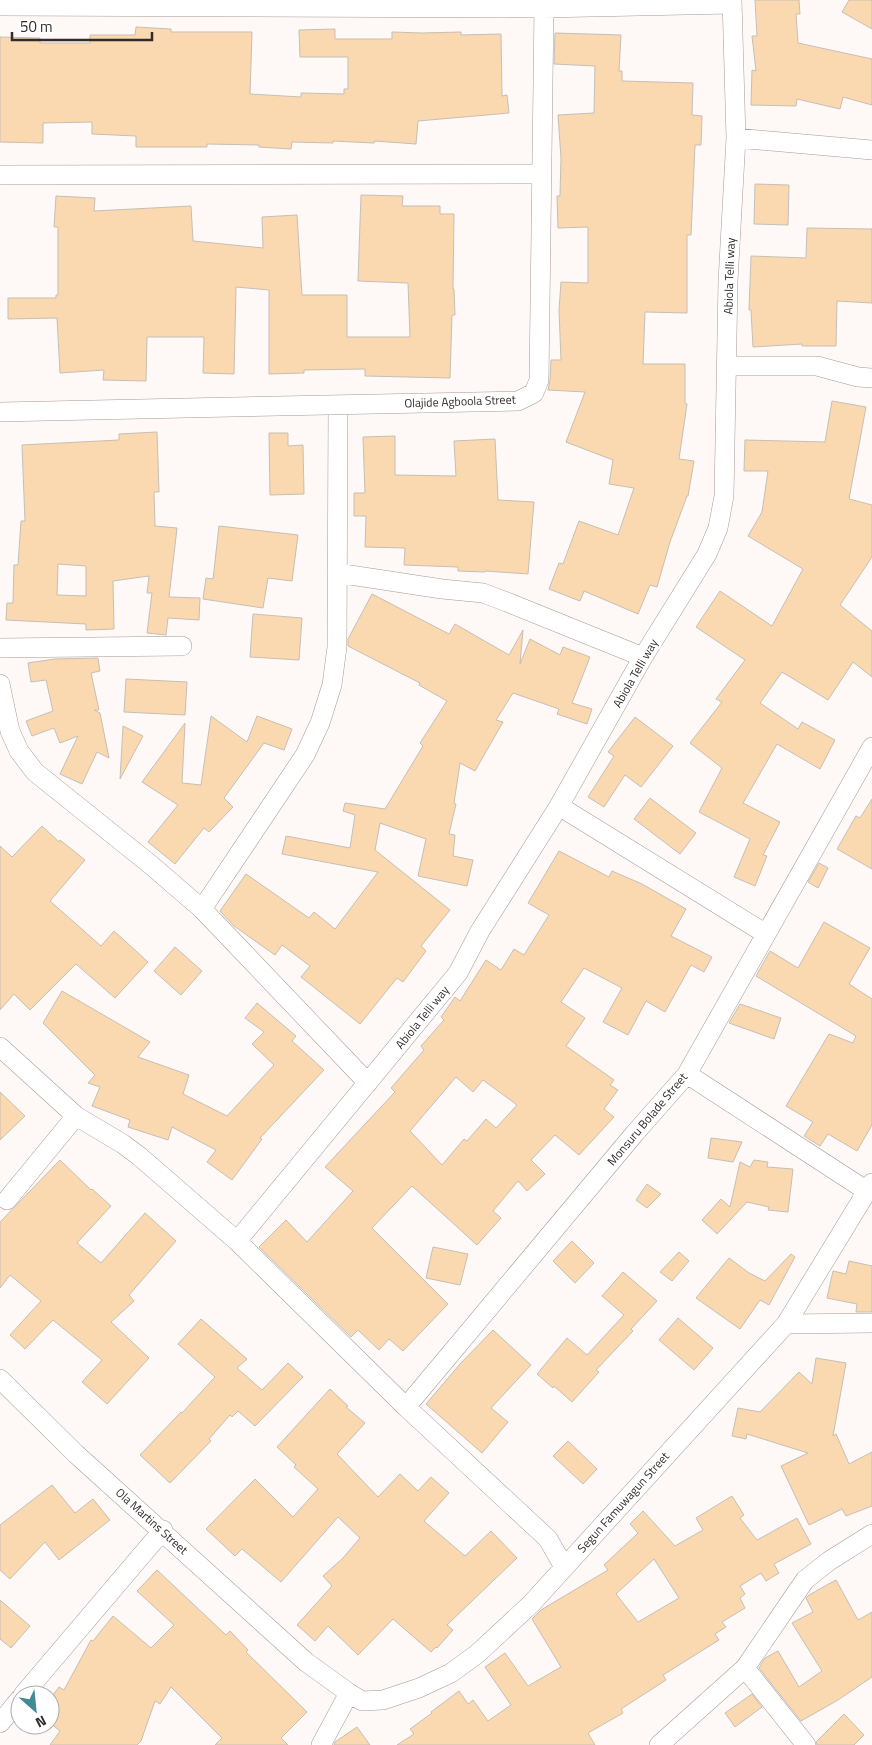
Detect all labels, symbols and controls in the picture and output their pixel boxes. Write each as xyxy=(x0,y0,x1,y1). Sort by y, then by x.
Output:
scale bar xyxy=(12,10,152,42)
text: 50 m xyxy=(20,15,53,38)
street label: Abiola Telli way xyxy=(718,237,740,315)
street label: Olajide Agboola Street xyxy=(404,390,517,412)
street label: Abiola Telli way xyxy=(608,635,663,711)
street label: Abiola Telli way xyxy=(390,981,454,1053)
street label: Monsuru Bolade Street xyxy=(602,1068,692,1170)
street label: Segun Famuwagun Street xyxy=(572,1447,674,1557)
street label: Ola Martins Street xyxy=(111,1483,193,1559)
north arrow xyxy=(10,1685,60,1735)
text: N xyxy=(32,1710,50,1734)

